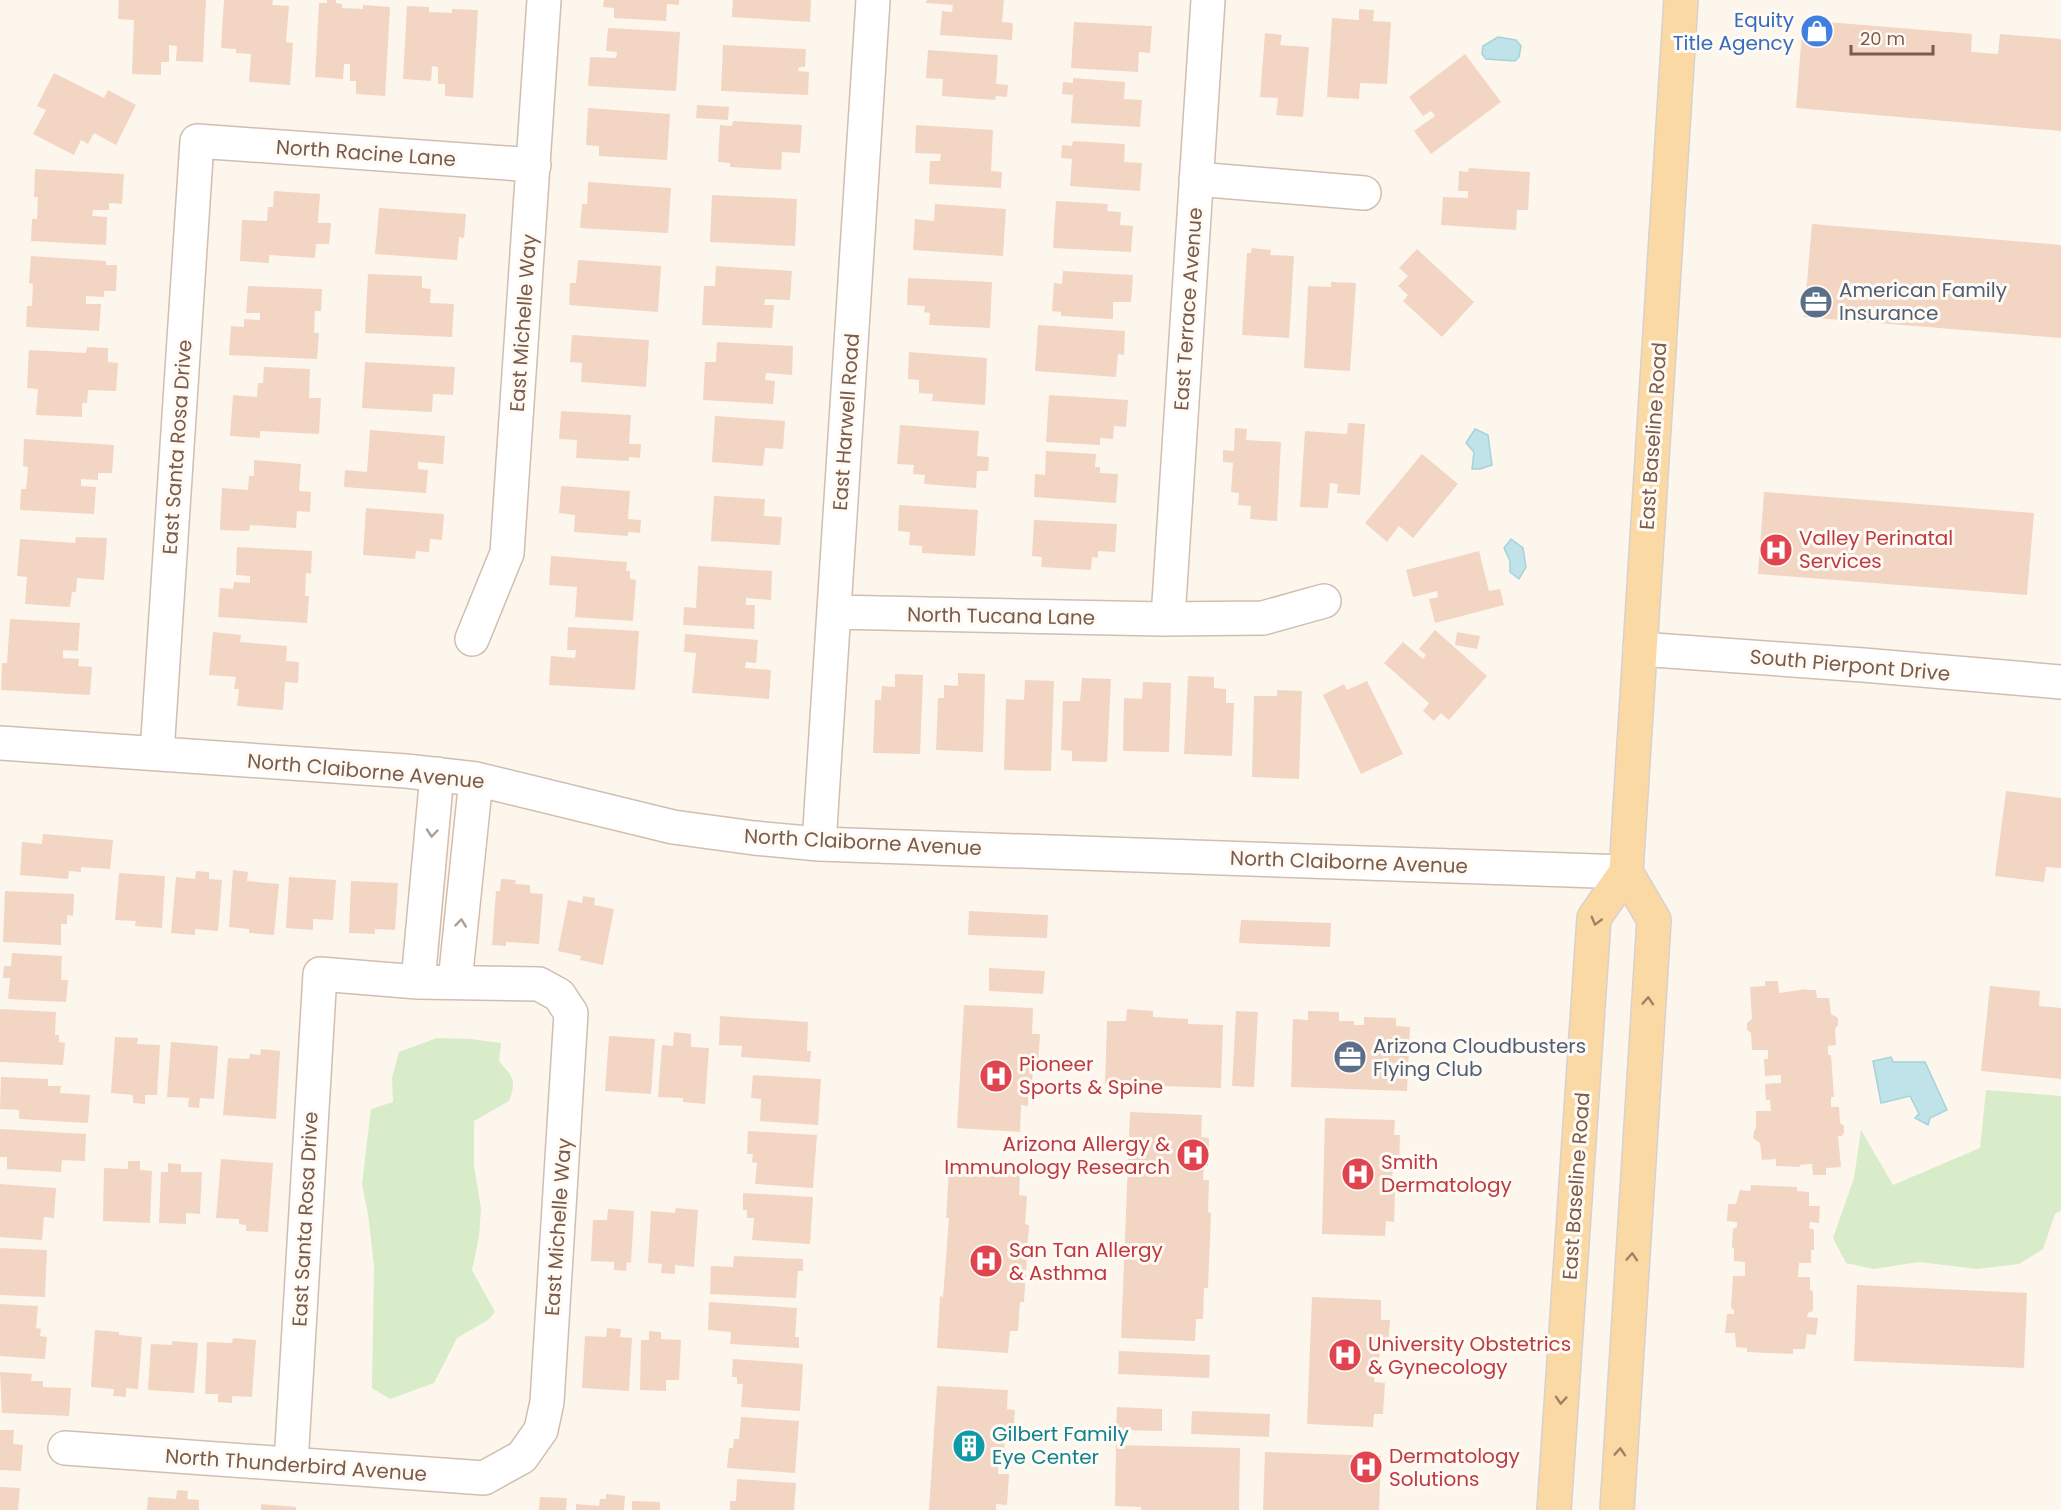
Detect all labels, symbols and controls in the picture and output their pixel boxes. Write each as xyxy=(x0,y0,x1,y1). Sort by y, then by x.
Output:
place label: Equity Title Agency xyxy=(1673,6,1794,57)
shop icon: Equity Title Agency xyxy=(1799,13,1835,49)
scale bar xyxy=(1851,18,1934,56)
text: 20 m xyxy=(1860,26,1905,51)
street label: North Racine Lane xyxy=(275,133,457,173)
street label: East Terrace Avenue xyxy=(1167,207,1209,411)
street label: East Michelle Way xyxy=(503,233,543,413)
place label: American Family Insurance xyxy=(1839,276,2007,327)
office icon: American Family Insurance xyxy=(1798,284,1834,320)
street label: East Harwell Road xyxy=(826,332,866,512)
street label: East Santa Rosa Drive xyxy=(156,339,198,555)
street label: East Baseline Road xyxy=(1632,341,1674,531)
place label: Valley Perinatal Services xyxy=(1799,524,1953,575)
hospital icon: Valley Perinatal Services xyxy=(1758,532,1794,568)
street label: North Tucana Lane xyxy=(907,600,1095,632)
street label: South Pierpont Drive xyxy=(1749,642,1951,688)
street label: North Claiborne Avenue xyxy=(246,747,486,795)
street label: North Claiborne Avenue xyxy=(743,822,983,862)
one-way arrow xyxy=(426,828,439,837)
street label: North Claiborne Avenue xyxy=(1230,844,1468,880)
one-way arrow xyxy=(1591,916,1603,926)
one-way arrow xyxy=(454,919,467,928)
one-way arrow xyxy=(1642,997,1655,1006)
place label: Arizona Cloudbusters Flying Club xyxy=(1373,1032,1586,1083)
office icon: Arizona Cloudbusters Flying Club xyxy=(1332,1039,1368,1075)
place label: Pioneer Sports & Spine xyxy=(1019,1050,1163,1101)
hospital icon: Pioneer Sports & Spine xyxy=(978,1058,1014,1094)
street label: East Baseline Road xyxy=(1555,1091,1597,1281)
street label: East Santa Rosa Drive xyxy=(285,1111,325,1327)
place label: Arizona Allergy & Immunology Research xyxy=(944,1130,1170,1181)
street label: East Michelle Way xyxy=(538,1137,578,1317)
hospital icon: Arizona Allergy & Immunology Research xyxy=(1175,1137,1211,1173)
place label: Smith Dermatology xyxy=(1381,1148,1512,1199)
hospital icon: Smith Dermatology xyxy=(1340,1156,1376,1192)
place label: San Tan Allergy & Asthma xyxy=(1009,1236,1163,1287)
hospital icon: San Tan Allergy & Asthma xyxy=(968,1243,1004,1279)
one-way arrow xyxy=(1626,1252,1639,1261)
place label: University Obstetrics & Gynecology xyxy=(1368,1330,1571,1381)
hospital icon: University Obstetrics & Gynecology xyxy=(1327,1337,1363,1373)
one-way arrow xyxy=(1555,1395,1568,1404)
place label: Gilbert Family Eye Center xyxy=(992,1420,1129,1471)
building icon: Gilbert Family Eye Center xyxy=(951,1428,987,1464)
street label: North Thunderbird Avenue xyxy=(164,1442,428,1488)
place label: Dermatology Solutions xyxy=(1389,1442,1520,1493)
one-way arrow xyxy=(1613,1447,1626,1456)
hospital icon: Dermatology Solutions xyxy=(1348,1449,1384,1485)

